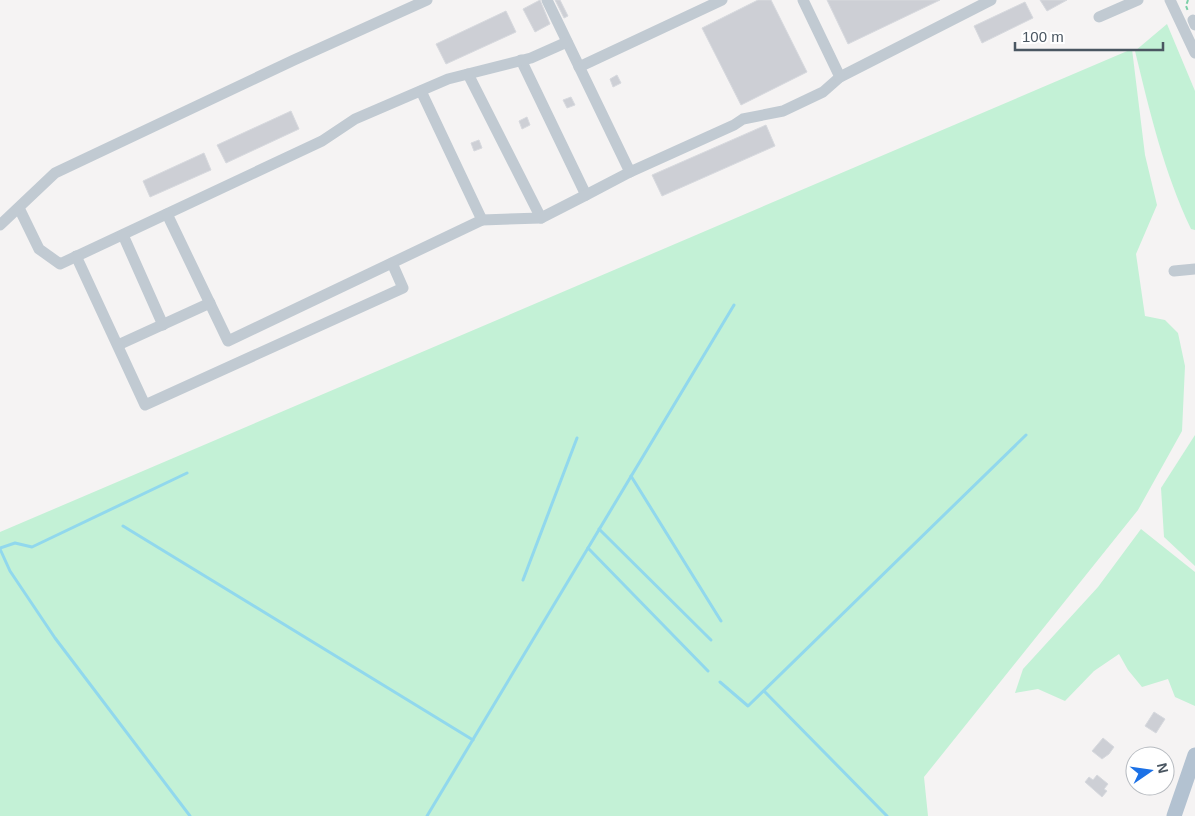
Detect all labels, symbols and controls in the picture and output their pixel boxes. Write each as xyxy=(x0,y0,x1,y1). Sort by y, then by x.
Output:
scale bar xyxy=(1015,20,1162,52)
text: 100 m xyxy=(1022,28,1064,45)
north arrow xyxy=(1125,746,1175,796)
text: N xyxy=(1154,761,1172,775)

